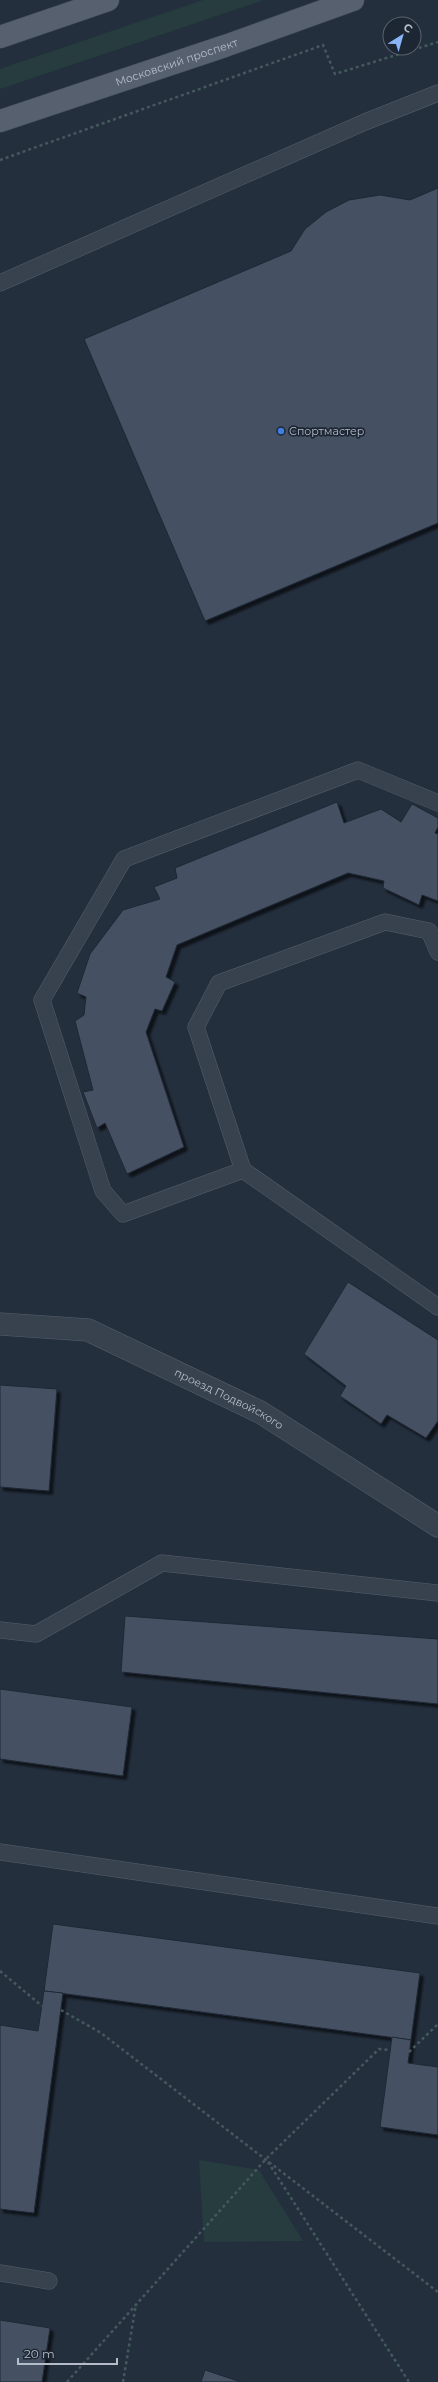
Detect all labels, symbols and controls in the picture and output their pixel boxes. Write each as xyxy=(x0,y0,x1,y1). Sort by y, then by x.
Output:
north arrow xyxy=(382,16,422,56)
text: С xyxy=(401,20,415,36)
street label: Московский проспект xyxy=(113,35,240,89)
place label: Спортмастер xyxy=(289,424,364,438)
marker: Спортмастер xyxy=(276,426,286,436)
street label: проезд Подвойского xyxy=(172,1365,286,1432)
scale bar xyxy=(18,2340,117,2366)
text: 20 m xyxy=(24,2346,55,2361)

